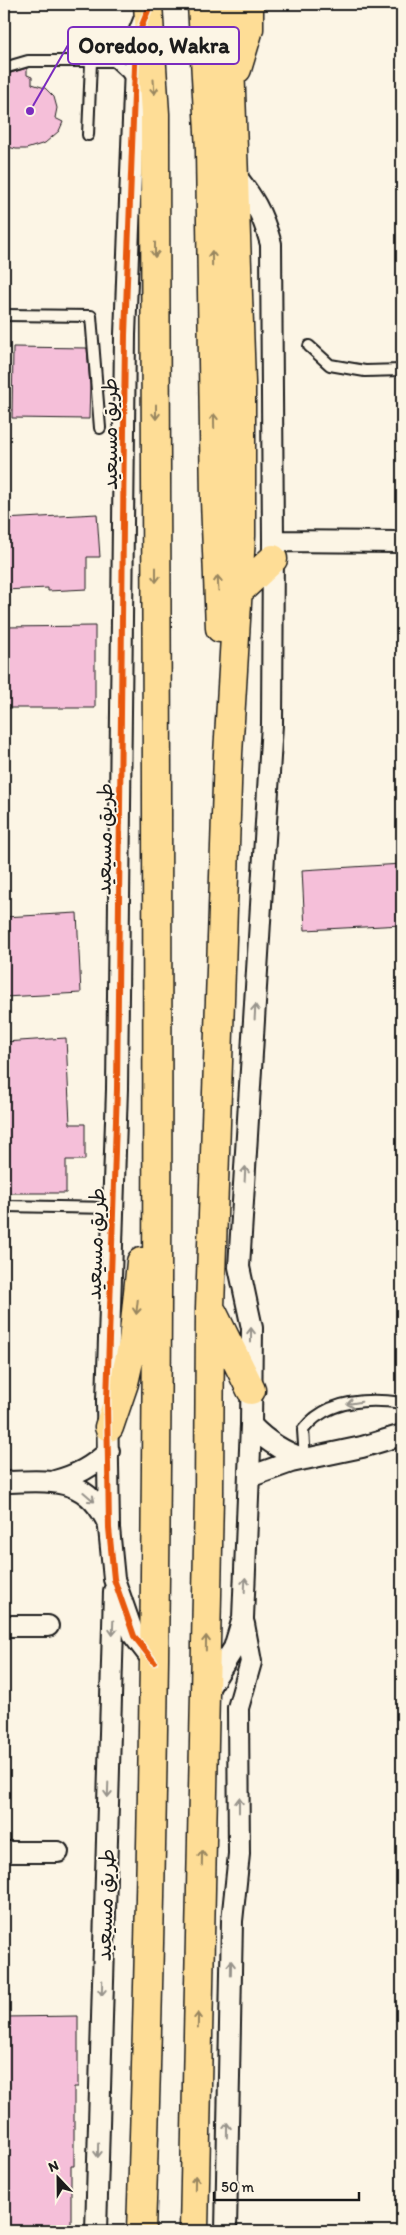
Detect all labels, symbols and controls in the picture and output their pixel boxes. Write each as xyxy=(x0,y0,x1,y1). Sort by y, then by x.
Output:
callout: Ooredoo, Wakra xyxy=(68,27,239,64)
text: Ooredoo, Wakra xyxy=(78,32,230,59)
one-way arrow xyxy=(149,79,158,95)
one-way arrow xyxy=(150,242,160,258)
one-way arrow xyxy=(207,251,217,267)
street label: طريق مسيعيد xyxy=(97,378,122,490)
one-way arrow xyxy=(151,404,161,420)
one-way arrow xyxy=(209,413,219,430)
one-way arrow xyxy=(151,566,161,583)
one-way arrow xyxy=(213,576,222,592)
street label: طريق مسيعيد xyxy=(91,782,117,896)
one-way arrow xyxy=(250,1004,259,1020)
one-way arrow xyxy=(240,1166,249,1182)
street label: طريق مسيعيد xyxy=(81,1187,109,1301)
one-way arrow xyxy=(132,1298,142,1314)
one-way arrow xyxy=(246,1327,256,1344)
one-way arrow xyxy=(346,1398,362,1408)
one-way arrow xyxy=(82,1491,95,1503)
one-way arrow xyxy=(240,1577,249,1593)
one-way arrow xyxy=(108,1620,118,1636)
one-way arrow xyxy=(201,1635,211,1651)
one-way arrow xyxy=(103,1782,113,1798)
one-way arrow xyxy=(234,1798,244,1814)
street label: طريق مسيعيد xyxy=(91,1848,119,1962)
one-way arrow xyxy=(197,1850,207,1866)
one-way arrow xyxy=(226,1960,236,1976)
one-way arrow xyxy=(97,1979,107,1995)
one-way arrow xyxy=(194,2012,203,2028)
one-way arrow xyxy=(223,2122,232,2138)
one-way arrow xyxy=(94,2142,103,2158)
north arrow xyxy=(32,2152,82,2202)
text: N xyxy=(46,2157,61,2176)
scale bar xyxy=(214,2170,358,2202)
one-way arrow xyxy=(190,2175,200,2191)
text: 50 m xyxy=(221,2178,254,2196)

